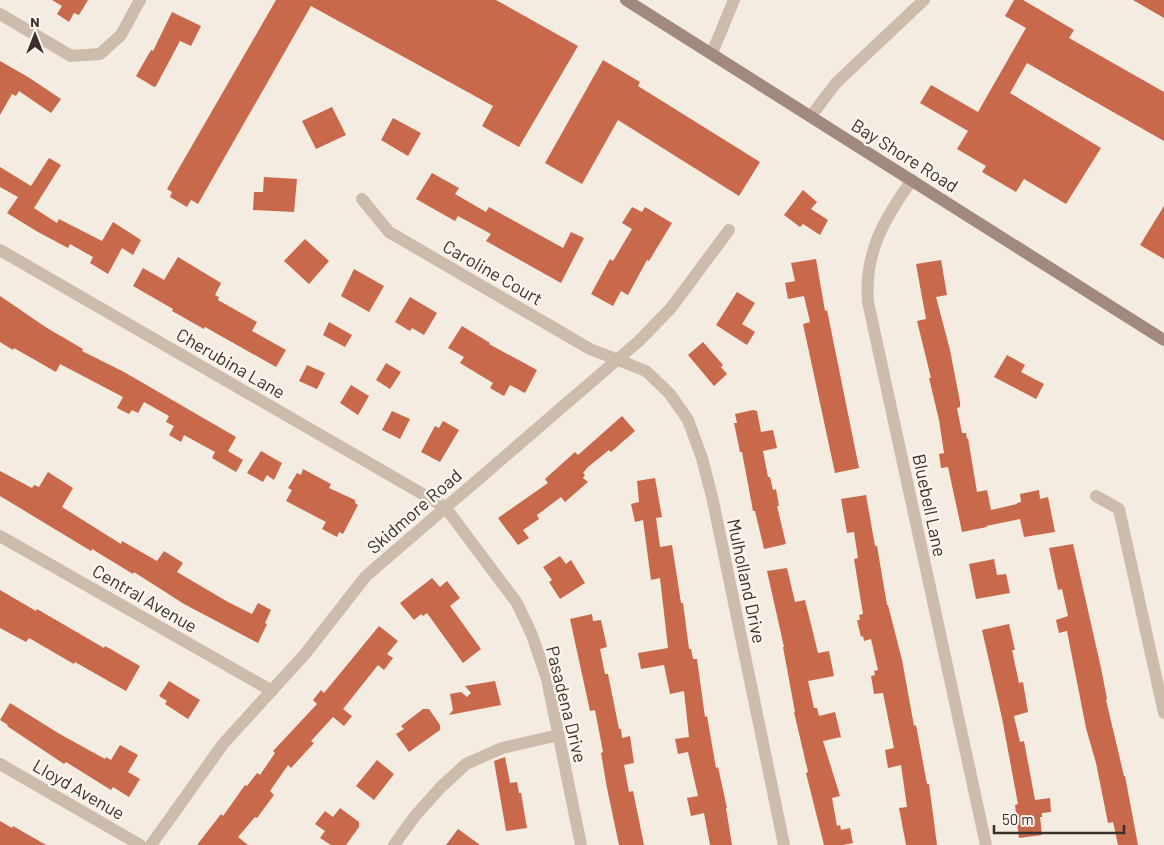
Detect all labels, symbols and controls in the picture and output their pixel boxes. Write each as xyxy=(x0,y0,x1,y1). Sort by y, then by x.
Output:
north arrow xyxy=(10,10,60,60)
text: N xyxy=(30,13,40,30)
street label: Bay Shore Road xyxy=(848,113,962,197)
street label: Caroline Court xyxy=(439,235,547,309)
street label: Cherubina Lane xyxy=(173,323,289,403)
street label: Bluebell Lane xyxy=(908,452,952,558)
street label: Skidmore Road xyxy=(362,464,466,558)
street label: Mulholland Drive xyxy=(723,517,771,645)
street label: Central Avenue xyxy=(89,559,201,637)
street label: Pasadena Drive xyxy=(542,643,592,765)
street label: Lloyd Avenue xyxy=(29,754,129,824)
scale bar xyxy=(994,802,1124,834)
text: 50 m xyxy=(1002,810,1034,828)

